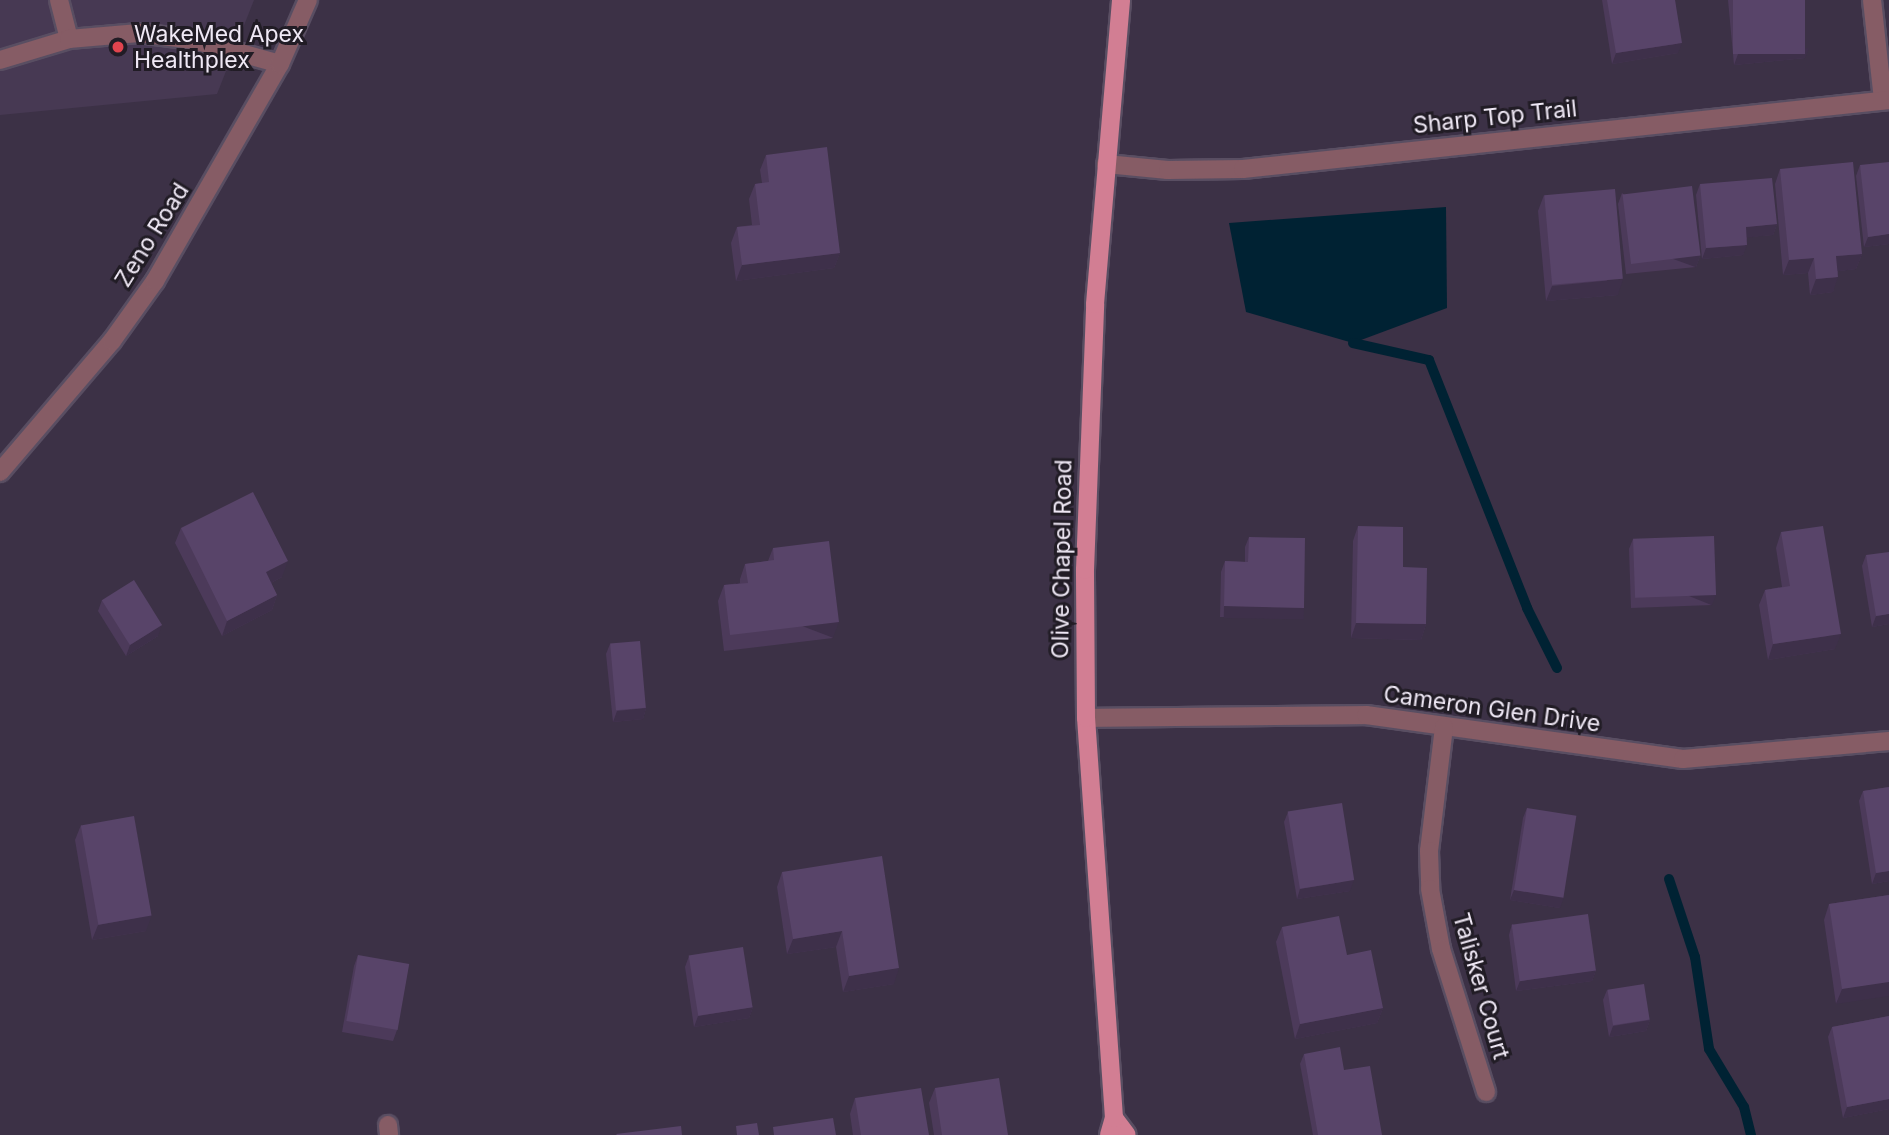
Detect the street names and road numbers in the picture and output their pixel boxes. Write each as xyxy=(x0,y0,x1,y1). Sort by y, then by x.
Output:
street label: Sharp Top Trail xyxy=(1412,95,1578,139)
street label: Zeno Road xyxy=(109,178,195,292)
street label: Olive Chapel Road xyxy=(1046,459,1078,659)
street label: Cameron Glen Drive xyxy=(1382,680,1602,738)
street label: Talisker Court xyxy=(1447,910,1515,1062)

